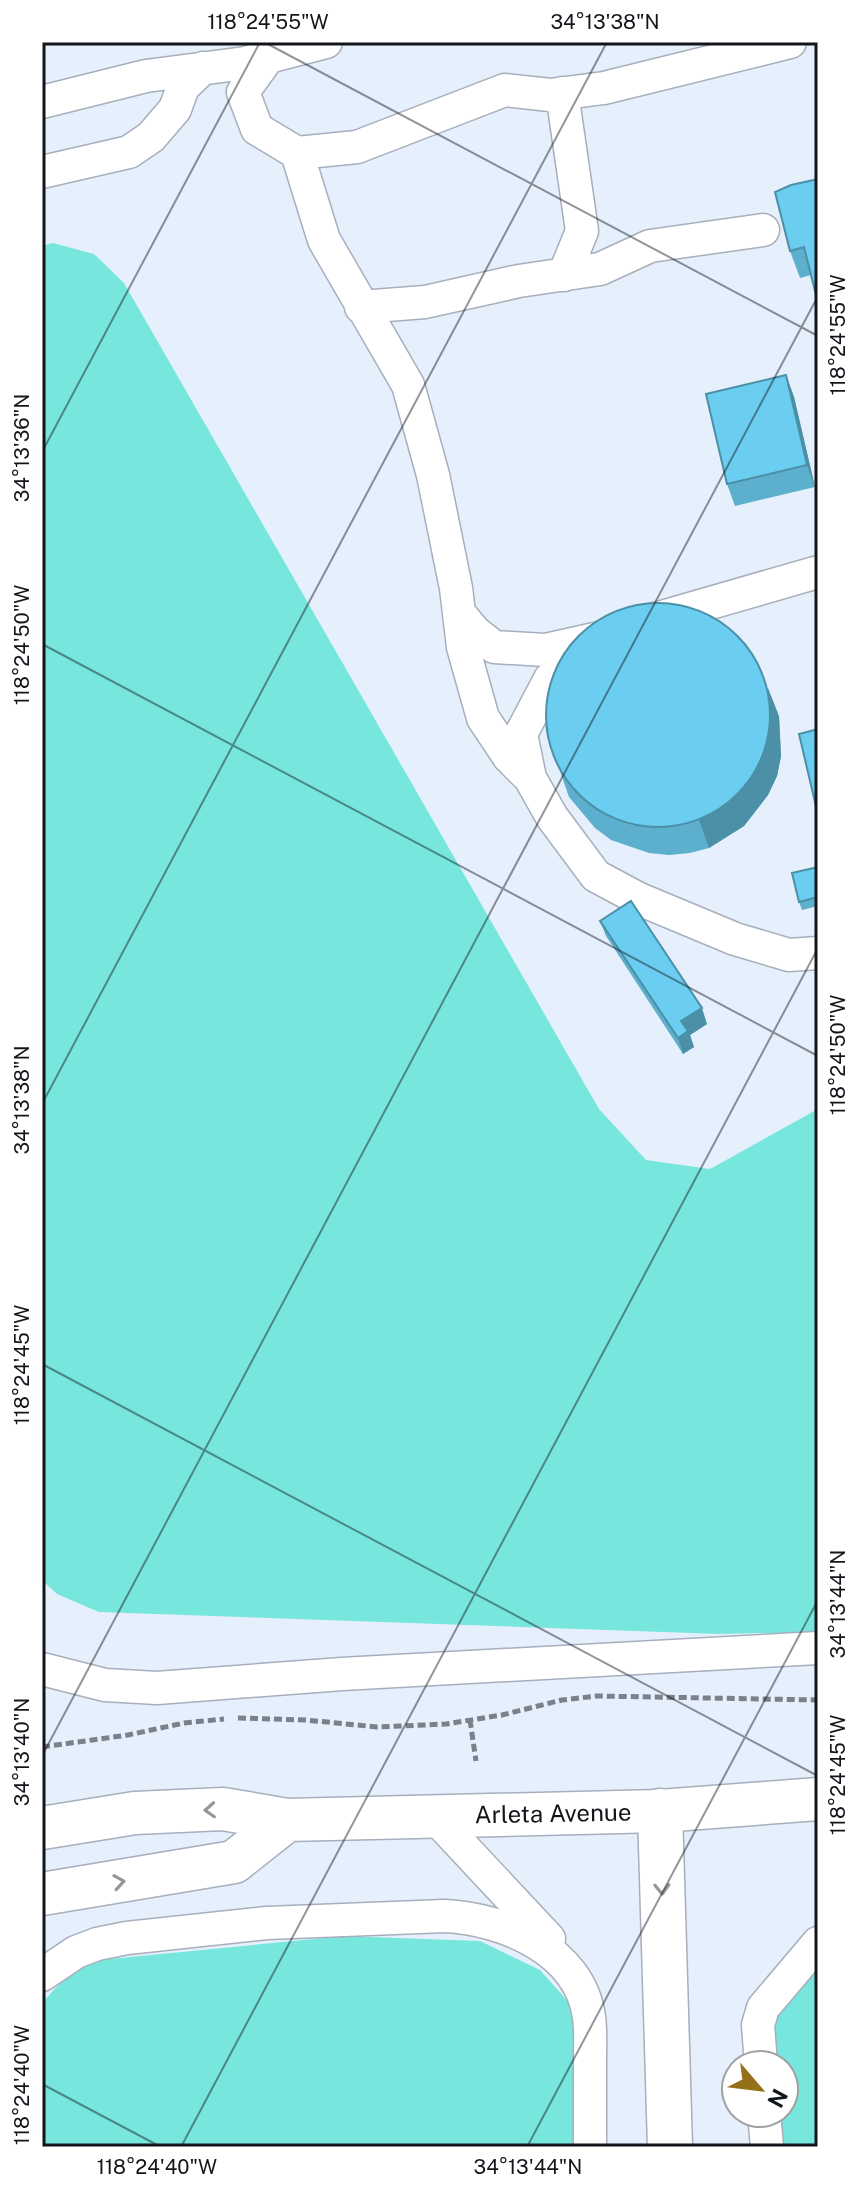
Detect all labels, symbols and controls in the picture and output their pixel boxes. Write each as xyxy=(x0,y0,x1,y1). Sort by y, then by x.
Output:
text: 118°24'55"W xyxy=(207,10,329,34)
text: 34°13'38"N xyxy=(550,10,660,34)
text: 118°24'55"W xyxy=(826,274,850,396)
text: 34°13'36"N xyxy=(10,394,34,502)
text: 118°24'50"W xyxy=(10,585,34,705)
text: 118°24'50"W xyxy=(826,995,850,1115)
text: 34°13'38"N xyxy=(10,1045,34,1155)
text: 118°24'45"W xyxy=(10,1305,34,1425)
text: 34°13'44"N xyxy=(826,1550,850,1658)
text: 34°13'40"N xyxy=(10,1698,34,1806)
text: 118°24'45"W xyxy=(826,1715,850,1835)
street label: Arleta Avenue xyxy=(474,1798,632,1828)
one-way arrow xyxy=(203,1802,216,1819)
one-way arrow xyxy=(112,1874,126,1891)
one-way arrow xyxy=(654,1883,671,1896)
text: 118°24'40"W xyxy=(10,2025,34,2145)
north arrow xyxy=(720,2049,800,2129)
text: N xyxy=(762,2085,793,2112)
text: 118°24'40"W xyxy=(97,2155,217,2179)
text: 34°13'44"N xyxy=(474,2155,582,2179)

